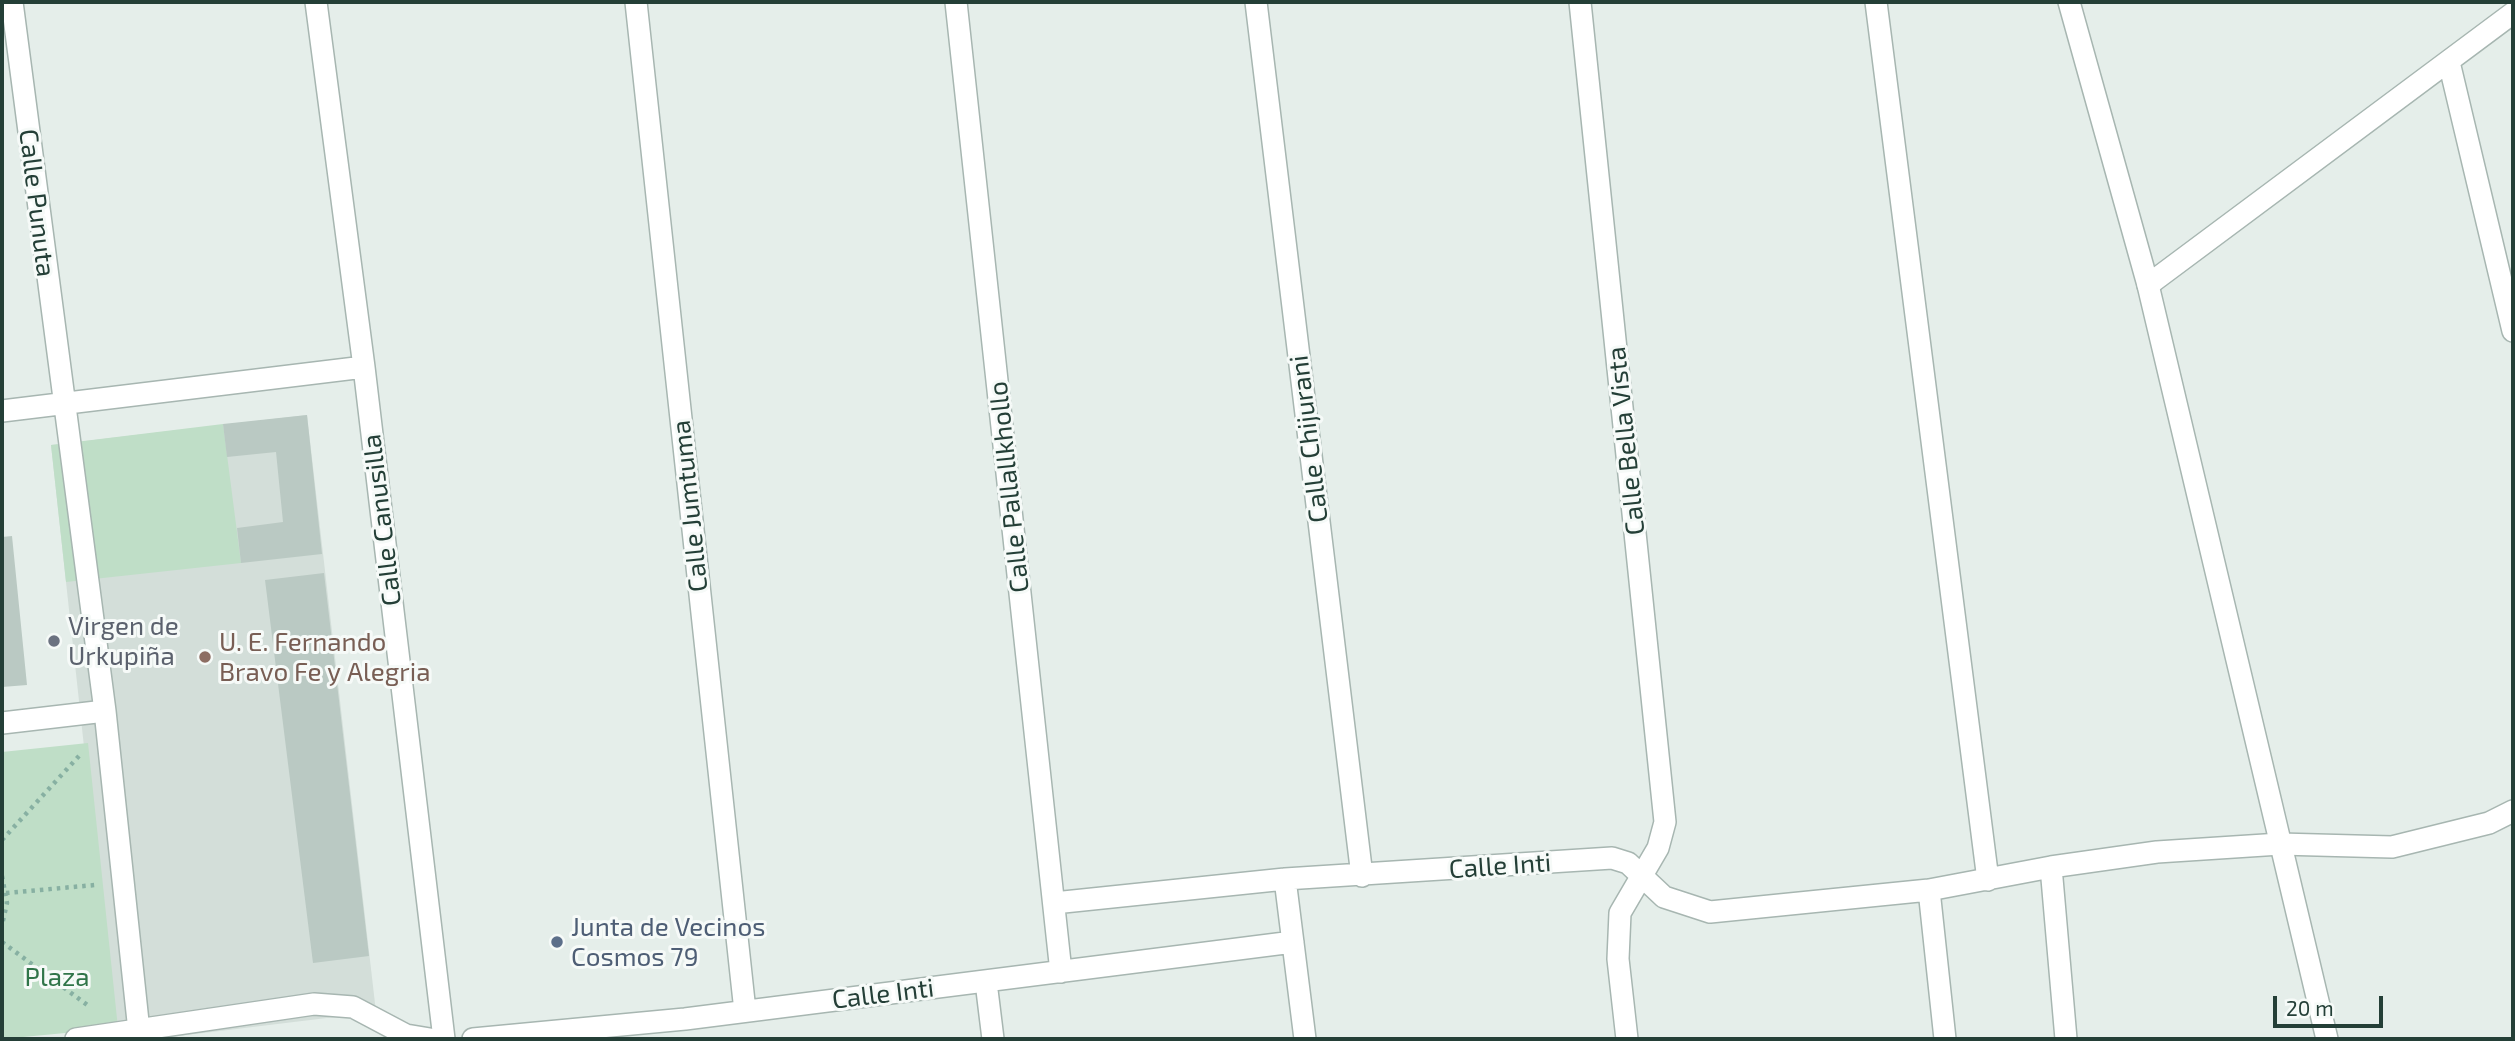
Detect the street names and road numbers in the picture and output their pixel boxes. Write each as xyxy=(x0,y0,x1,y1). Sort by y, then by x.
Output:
street label: Calle Punuta xyxy=(12,127,62,279)
street label: Calle Bella Vista xyxy=(1601,345,1651,537)
street label: Calle Chijurani xyxy=(1283,354,1335,524)
street label: Calle Pallallkhollo xyxy=(982,380,1036,594)
street label: Calle Jumtuma xyxy=(665,419,715,593)
street label: Calle Canusilla xyxy=(356,432,408,608)
street label: Calle Inti xyxy=(1448,847,1552,885)
street label: Calle Inti xyxy=(830,972,936,1016)

